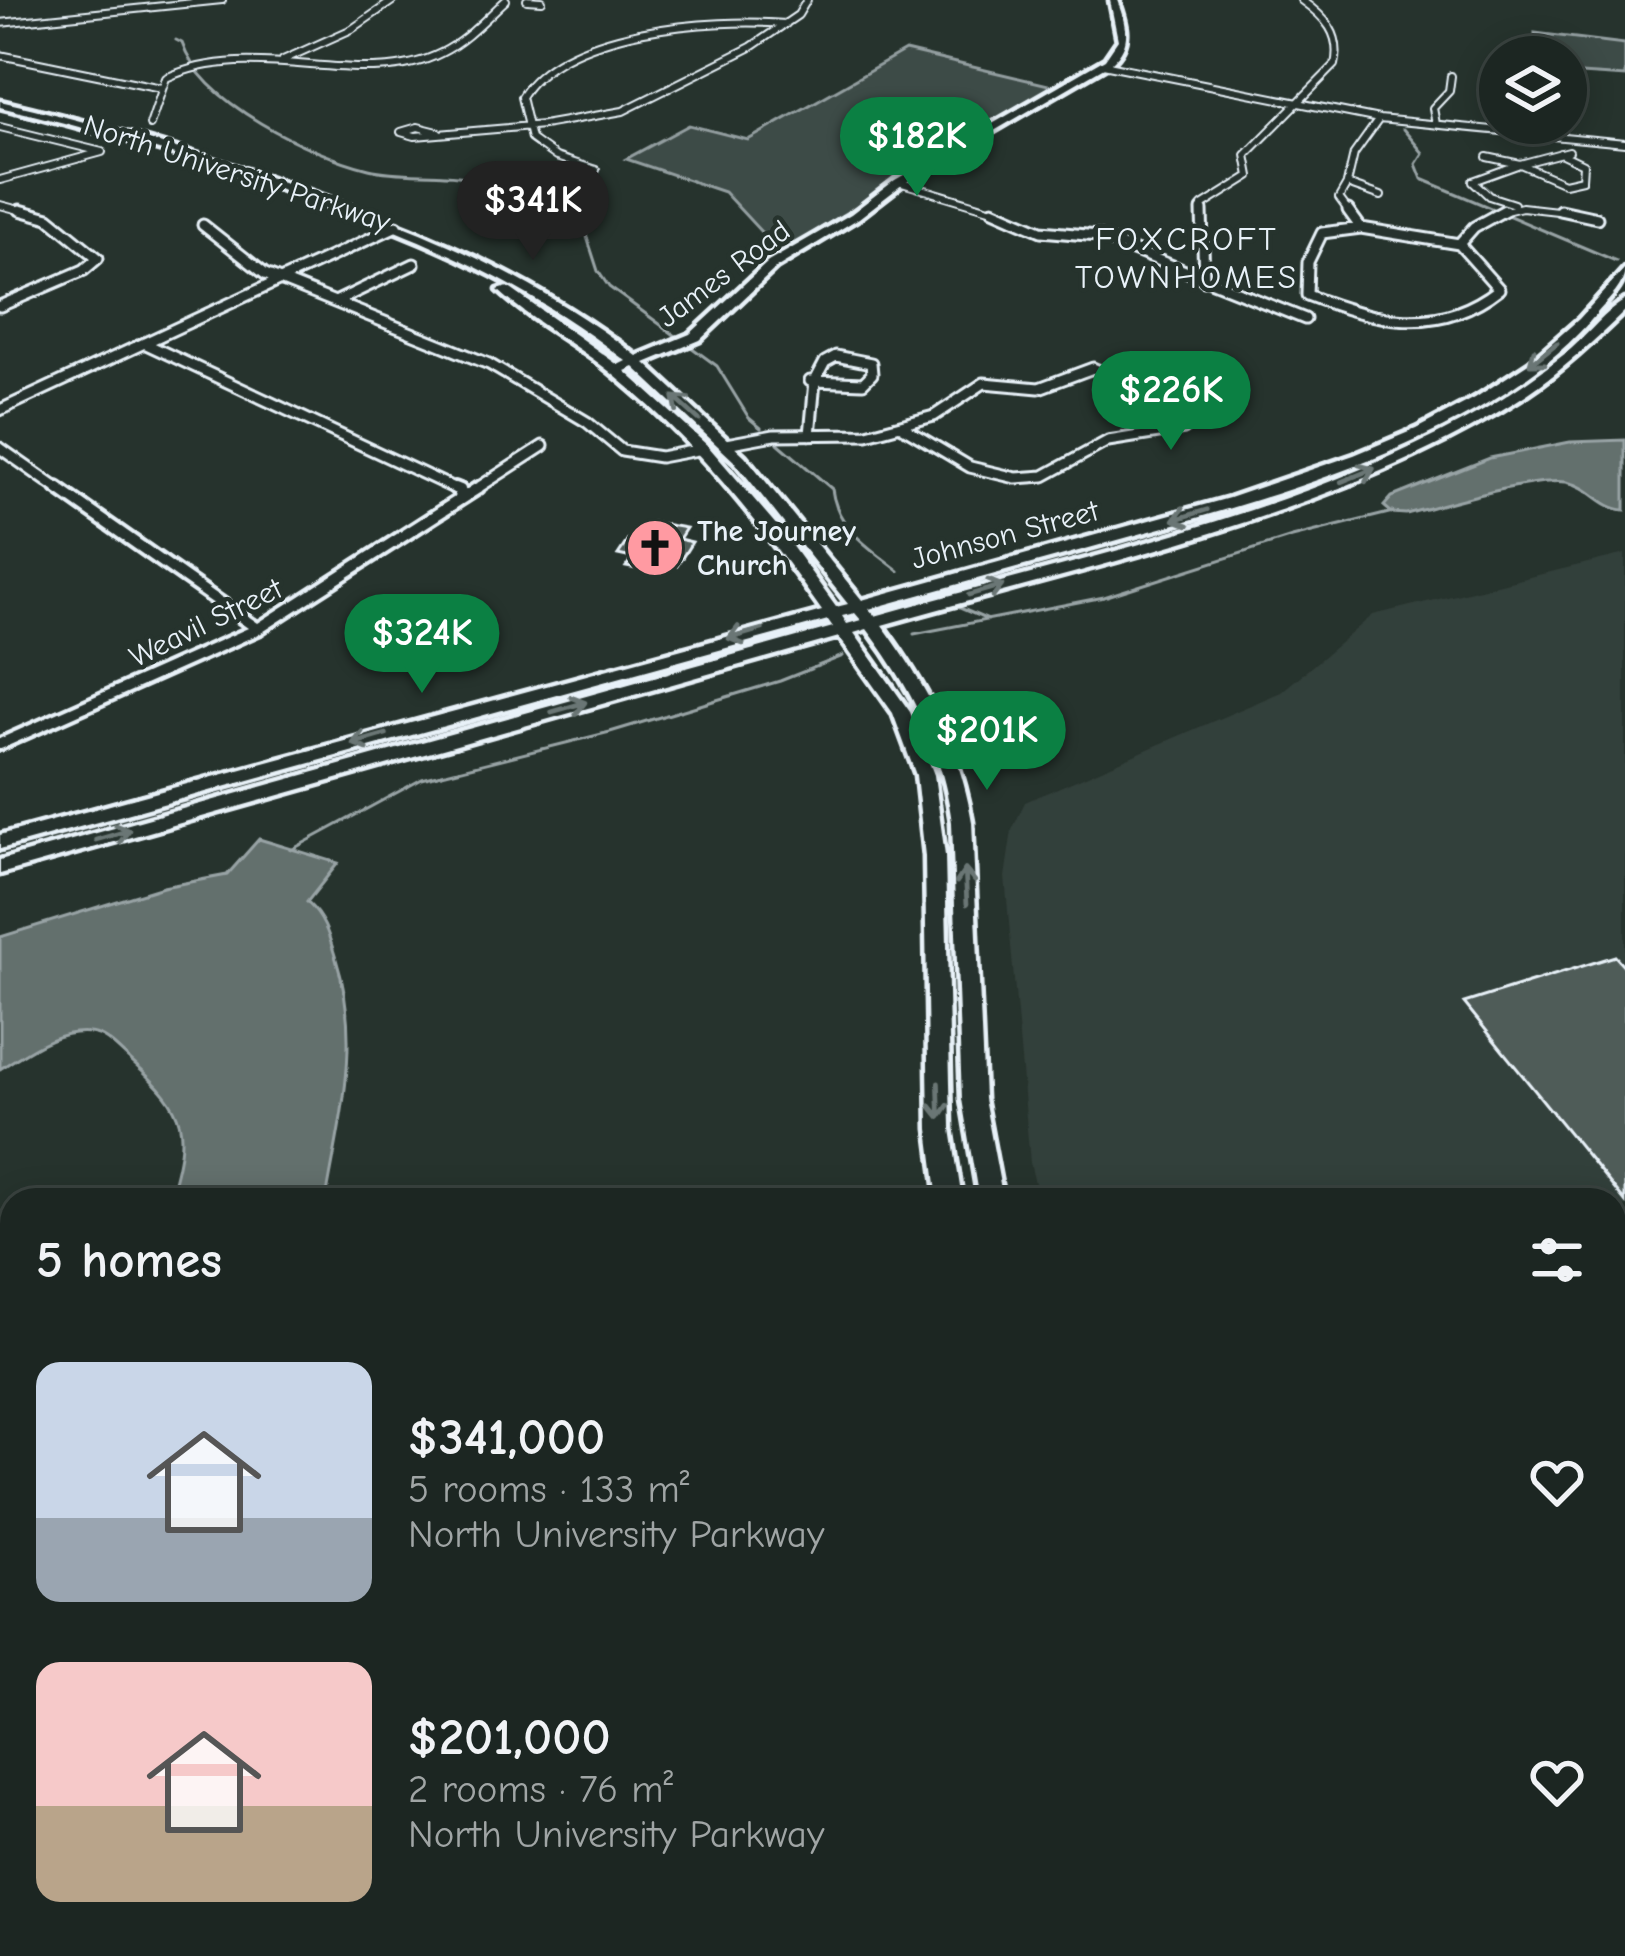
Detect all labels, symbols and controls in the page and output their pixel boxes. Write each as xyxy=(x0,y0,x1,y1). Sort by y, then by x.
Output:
map controls xyxy=(1479,36,1587,144)
button: layers xyxy=(1479,36,1587,144)
pin: $182K xyxy=(833,97,1001,199)
street label: North University Parkway xyxy=(79,108,395,240)
text: $182K xyxy=(867,113,967,158)
pin: $341K xyxy=(449,161,617,263)
text: $341K xyxy=(484,177,582,222)
street label: James Road xyxy=(651,213,797,335)
district label: FOXCROFT TOWNHOMES xyxy=(1075,220,1299,296)
one-way arrow xyxy=(1527,340,1559,367)
pin: $226K xyxy=(1087,351,1255,453)
text: $226K xyxy=(1119,367,1223,412)
one-way arrow xyxy=(671,394,702,422)
one-way arrow xyxy=(1339,463,1376,485)
street label: Johnson Street xyxy=(908,493,1104,577)
one-way arrow xyxy=(1172,505,1210,527)
place label: The Journey Church xyxy=(697,514,856,583)
church icon: The Journey Church xyxy=(624,517,686,579)
street label: Weavil Street xyxy=(124,570,289,675)
one-way arrow xyxy=(966,578,1004,600)
pin: $324K xyxy=(338,594,506,696)
text: $324K xyxy=(371,610,473,655)
one-way arrow xyxy=(727,625,765,647)
pin: $201K xyxy=(903,691,1071,793)
one-way arrow xyxy=(549,695,587,717)
text: $201K xyxy=(936,707,1038,752)
one-way arrow xyxy=(351,730,389,752)
one-way arrow xyxy=(93,823,131,845)
one-way arrow xyxy=(954,867,977,906)
one-way arrow xyxy=(927,1081,950,1120)
icon: filters xyxy=(1524,1227,1590,1293)
text: 5 homes xyxy=(36,1231,222,1290)
text: $341,000 xyxy=(408,1408,605,1467)
icon: home xyxy=(132,1410,276,1554)
icon: heart xyxy=(1524,1449,1590,1515)
text: 5 rooms · 133 m² xyxy=(408,1467,690,1512)
text: North University Parkway xyxy=(408,1512,824,1557)
text: $201,000 xyxy=(408,1708,611,1767)
icon: home xyxy=(132,1710,276,1854)
icon: heart xyxy=(1524,1749,1590,1815)
text: 2 rooms · 76 m² xyxy=(408,1767,673,1812)
text: North University Parkway xyxy=(408,1812,824,1857)

